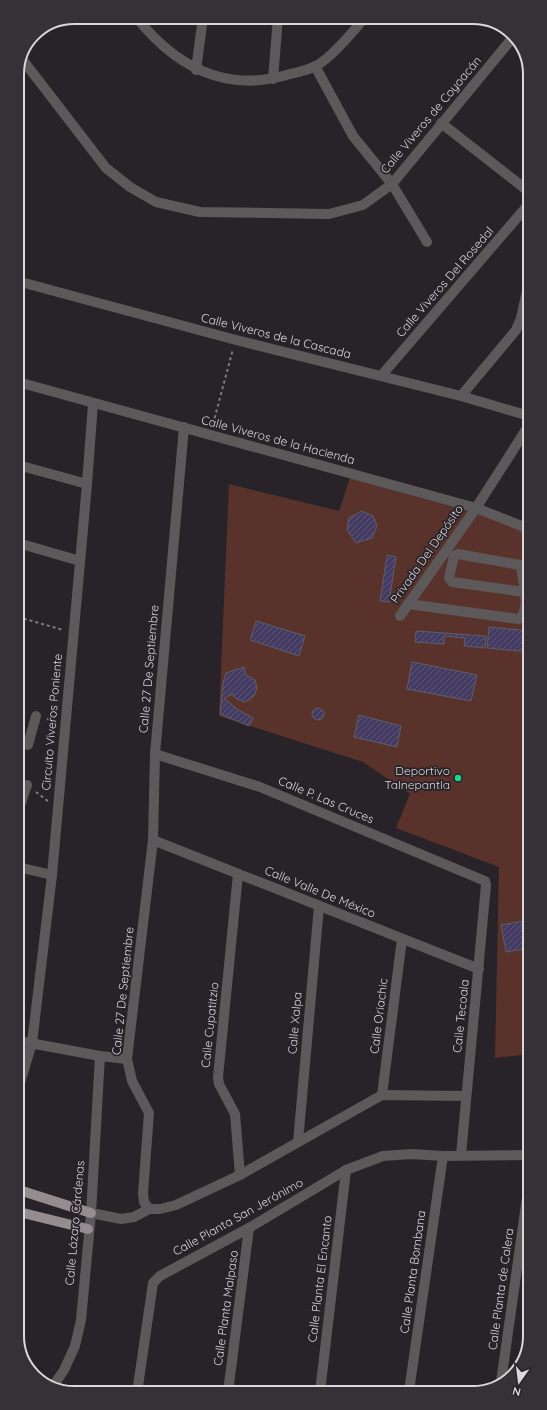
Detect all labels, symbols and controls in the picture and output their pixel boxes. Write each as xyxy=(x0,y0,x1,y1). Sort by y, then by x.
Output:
street label: Calle Viveros de Coyoacán xyxy=(377,53,484,176)
street label: Calle Viveros Del Rosedal xyxy=(393,223,497,340)
street label: Calle Viveros de la Cascada xyxy=(200,310,353,361)
street label: Calle Viveros de la Hacienda xyxy=(200,412,357,467)
street label: Privada Del Depósito xyxy=(387,502,466,606)
street label: Calle 27 De Septiembre xyxy=(135,604,162,734)
street label: Circuito Viveros Poniente xyxy=(38,653,65,791)
place label: Deportivo Talnepantla xyxy=(385,763,450,792)
street label: Calle P. Las Cruces xyxy=(276,773,377,827)
marker: Deportivo Talnepantla xyxy=(453,773,463,783)
street label: Calle Valle De México xyxy=(263,862,378,921)
street label: Calle 27 De Septiembre xyxy=(108,926,137,1056)
street label: Calle Oriachic xyxy=(366,977,391,1055)
street label: Calle Tecoala xyxy=(449,978,472,1053)
street label: Calle Cupatitzio xyxy=(198,981,221,1069)
street label: Calle Xalpa xyxy=(284,991,305,1055)
street label: Calle Lázaro Cárdenas xyxy=(62,1159,87,1286)
street label: Calle Planta San Jerónimo xyxy=(170,1174,306,1259)
street label: Calle Planta Bombana xyxy=(396,1209,429,1334)
street label: Calle Planta El Encanto xyxy=(304,1215,335,1343)
street label: Calle Planta de Calera xyxy=(485,1227,516,1351)
street label: Calle Planta Malpaso xyxy=(210,1249,241,1367)
north arrow xyxy=(499,1362,539,1402)
text: N xyxy=(511,1384,522,1399)

